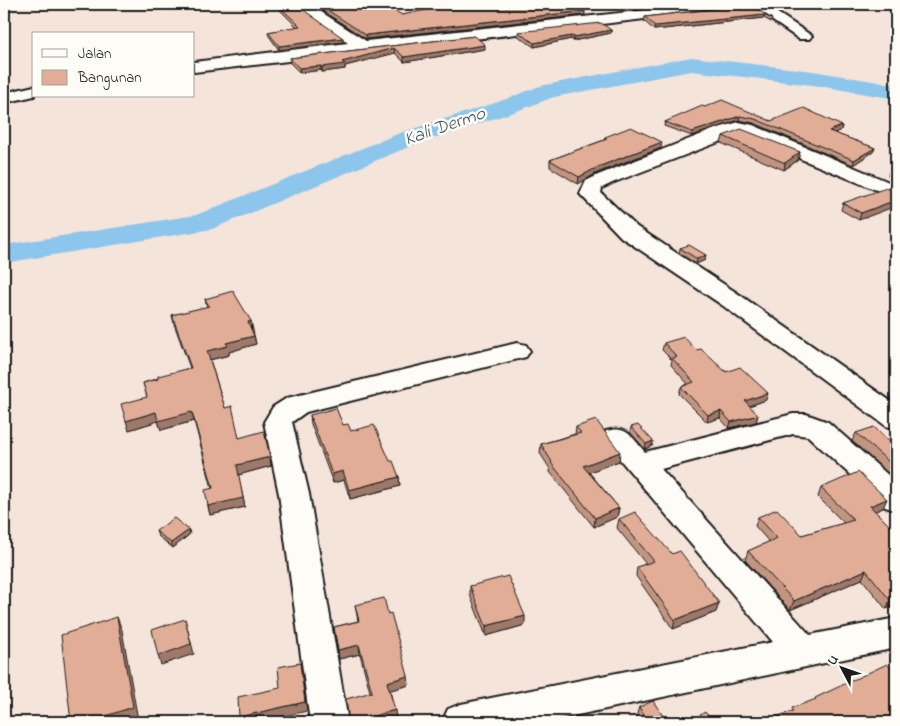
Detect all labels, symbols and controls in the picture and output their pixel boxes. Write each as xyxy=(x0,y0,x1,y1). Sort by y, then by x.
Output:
legend xyxy=(32,32,195,98)
text: Jalan xyxy=(78,43,111,65)
text: Bangunan xyxy=(77,67,142,90)
water label: Kali Dermo xyxy=(401,100,490,153)
north arrow xyxy=(818,644,868,694)
text: U xyxy=(822,650,844,671)

